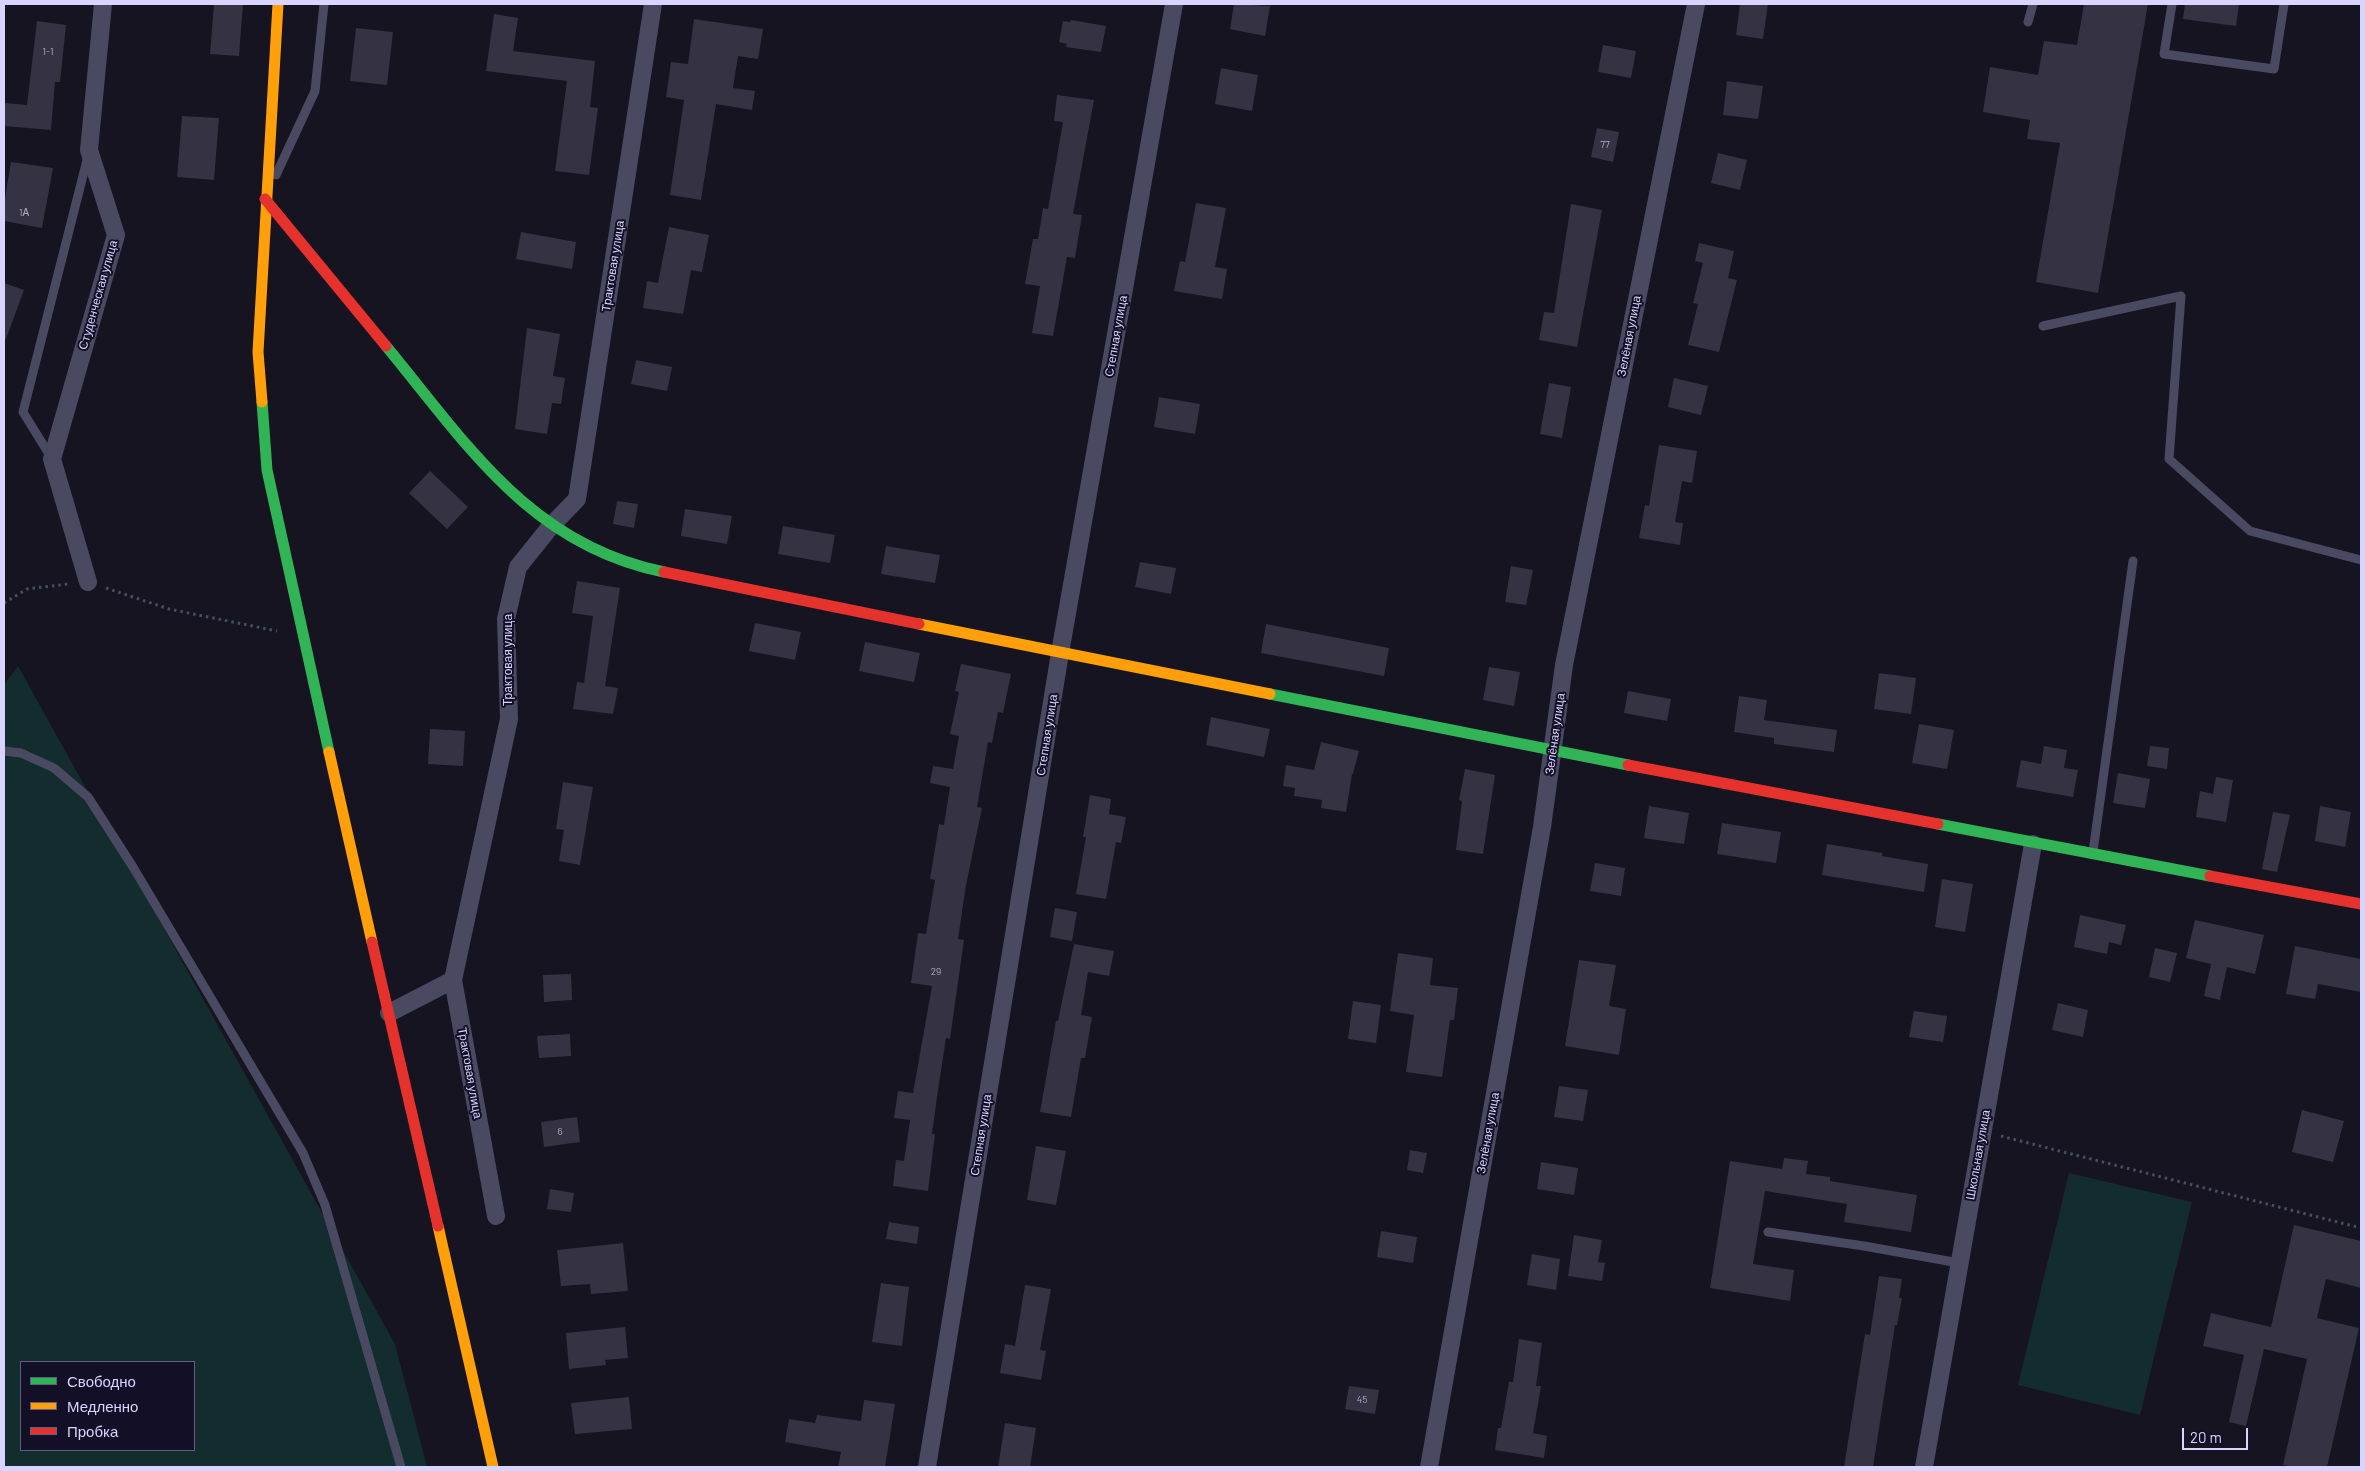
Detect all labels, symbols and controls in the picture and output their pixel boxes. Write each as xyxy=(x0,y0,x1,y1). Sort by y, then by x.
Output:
house number: 1-1 xyxy=(43,46,53,58)
house number: 77 xyxy=(1600,139,1610,151)
house number: 1А xyxy=(19,207,29,219)
street label: Трактовая улица xyxy=(599,219,627,313)
street label: Студенческая улица xyxy=(75,239,121,351)
street label: Степная улица xyxy=(1102,294,1130,378)
street label: Зелёная улица xyxy=(1614,294,1644,378)
street label: Трактовая улица xyxy=(501,614,515,706)
street label: Зелёная улица xyxy=(1542,692,1568,776)
street label: Степная улица xyxy=(1033,693,1061,777)
house number: 29 xyxy=(931,966,941,978)
street label: Трактовая улица xyxy=(455,1026,485,1120)
street label: Зелёная улица xyxy=(1474,1091,1502,1175)
street label: Степная улица xyxy=(967,1093,995,1177)
street label: Школьная улица xyxy=(1963,1109,1993,1201)
house number: 6 xyxy=(557,1126,563,1138)
legend xyxy=(20,1361,195,1451)
text: Свободно xyxy=(67,1372,136,1390)
house number: 45 xyxy=(1357,1394,1367,1406)
text: Медленно xyxy=(67,1397,138,1415)
scale bar xyxy=(2185,1418,2251,1450)
text: Пробка xyxy=(67,1422,118,1440)
text: 20 m xyxy=(2190,1428,2222,1446)

